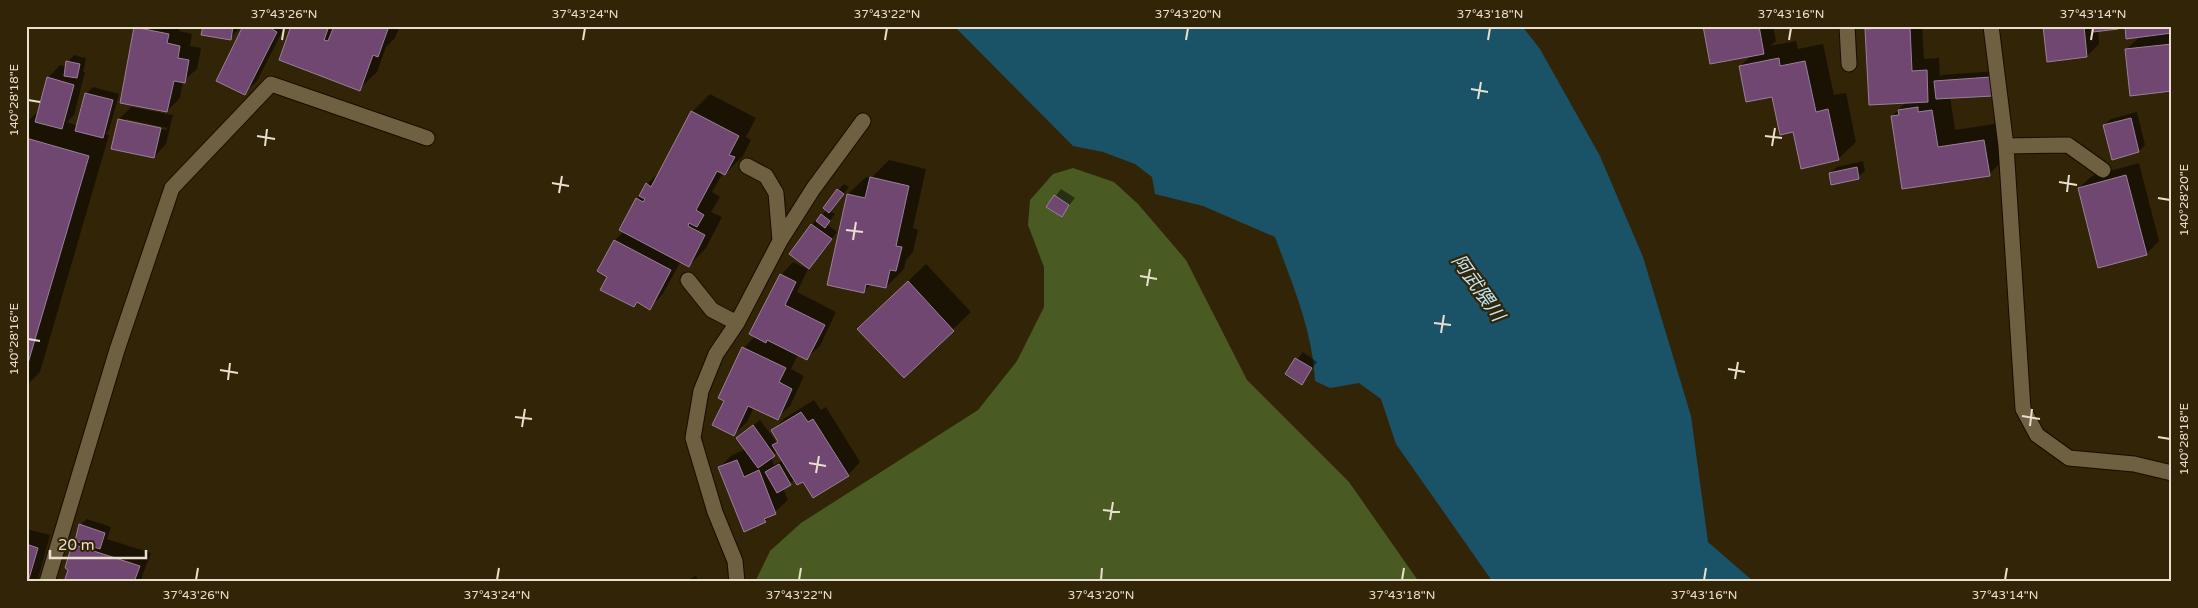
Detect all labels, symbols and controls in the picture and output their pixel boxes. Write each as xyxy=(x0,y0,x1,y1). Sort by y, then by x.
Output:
text: 37°43'26"N xyxy=(251,7,317,21)
text: 37°43'24"N xyxy=(552,7,618,21)
text: 37°43'22"N xyxy=(854,7,920,21)
text: 37°43'20"N xyxy=(1155,7,1221,21)
text: 37°43'18"N xyxy=(1457,7,1523,21)
text: 37°43'16"N xyxy=(1758,7,1824,21)
text: 37°43'14"N xyxy=(2060,7,2126,21)
text: 140°28'18"E xyxy=(7,63,21,136)
text: 140°28'20"E xyxy=(2177,163,2191,236)
water label: 阿武隈川 xyxy=(1447,251,1510,327)
text: 140°28'16"E xyxy=(7,302,21,375)
text: 140°28'18"E xyxy=(2177,402,2191,475)
scale bar xyxy=(50,528,146,560)
text: 20 m xyxy=(58,536,95,554)
text: 37°43'26"N xyxy=(163,588,229,602)
text: 37°43'24"N xyxy=(464,588,530,602)
text: 37°43'22"N xyxy=(766,588,832,602)
text: 37°43'20"N xyxy=(1068,588,1134,602)
text: 37°43'18"N xyxy=(1369,588,1435,602)
text: 37°43'16"N xyxy=(1671,588,1737,602)
text: 37°43'14"N xyxy=(1972,588,2038,602)

